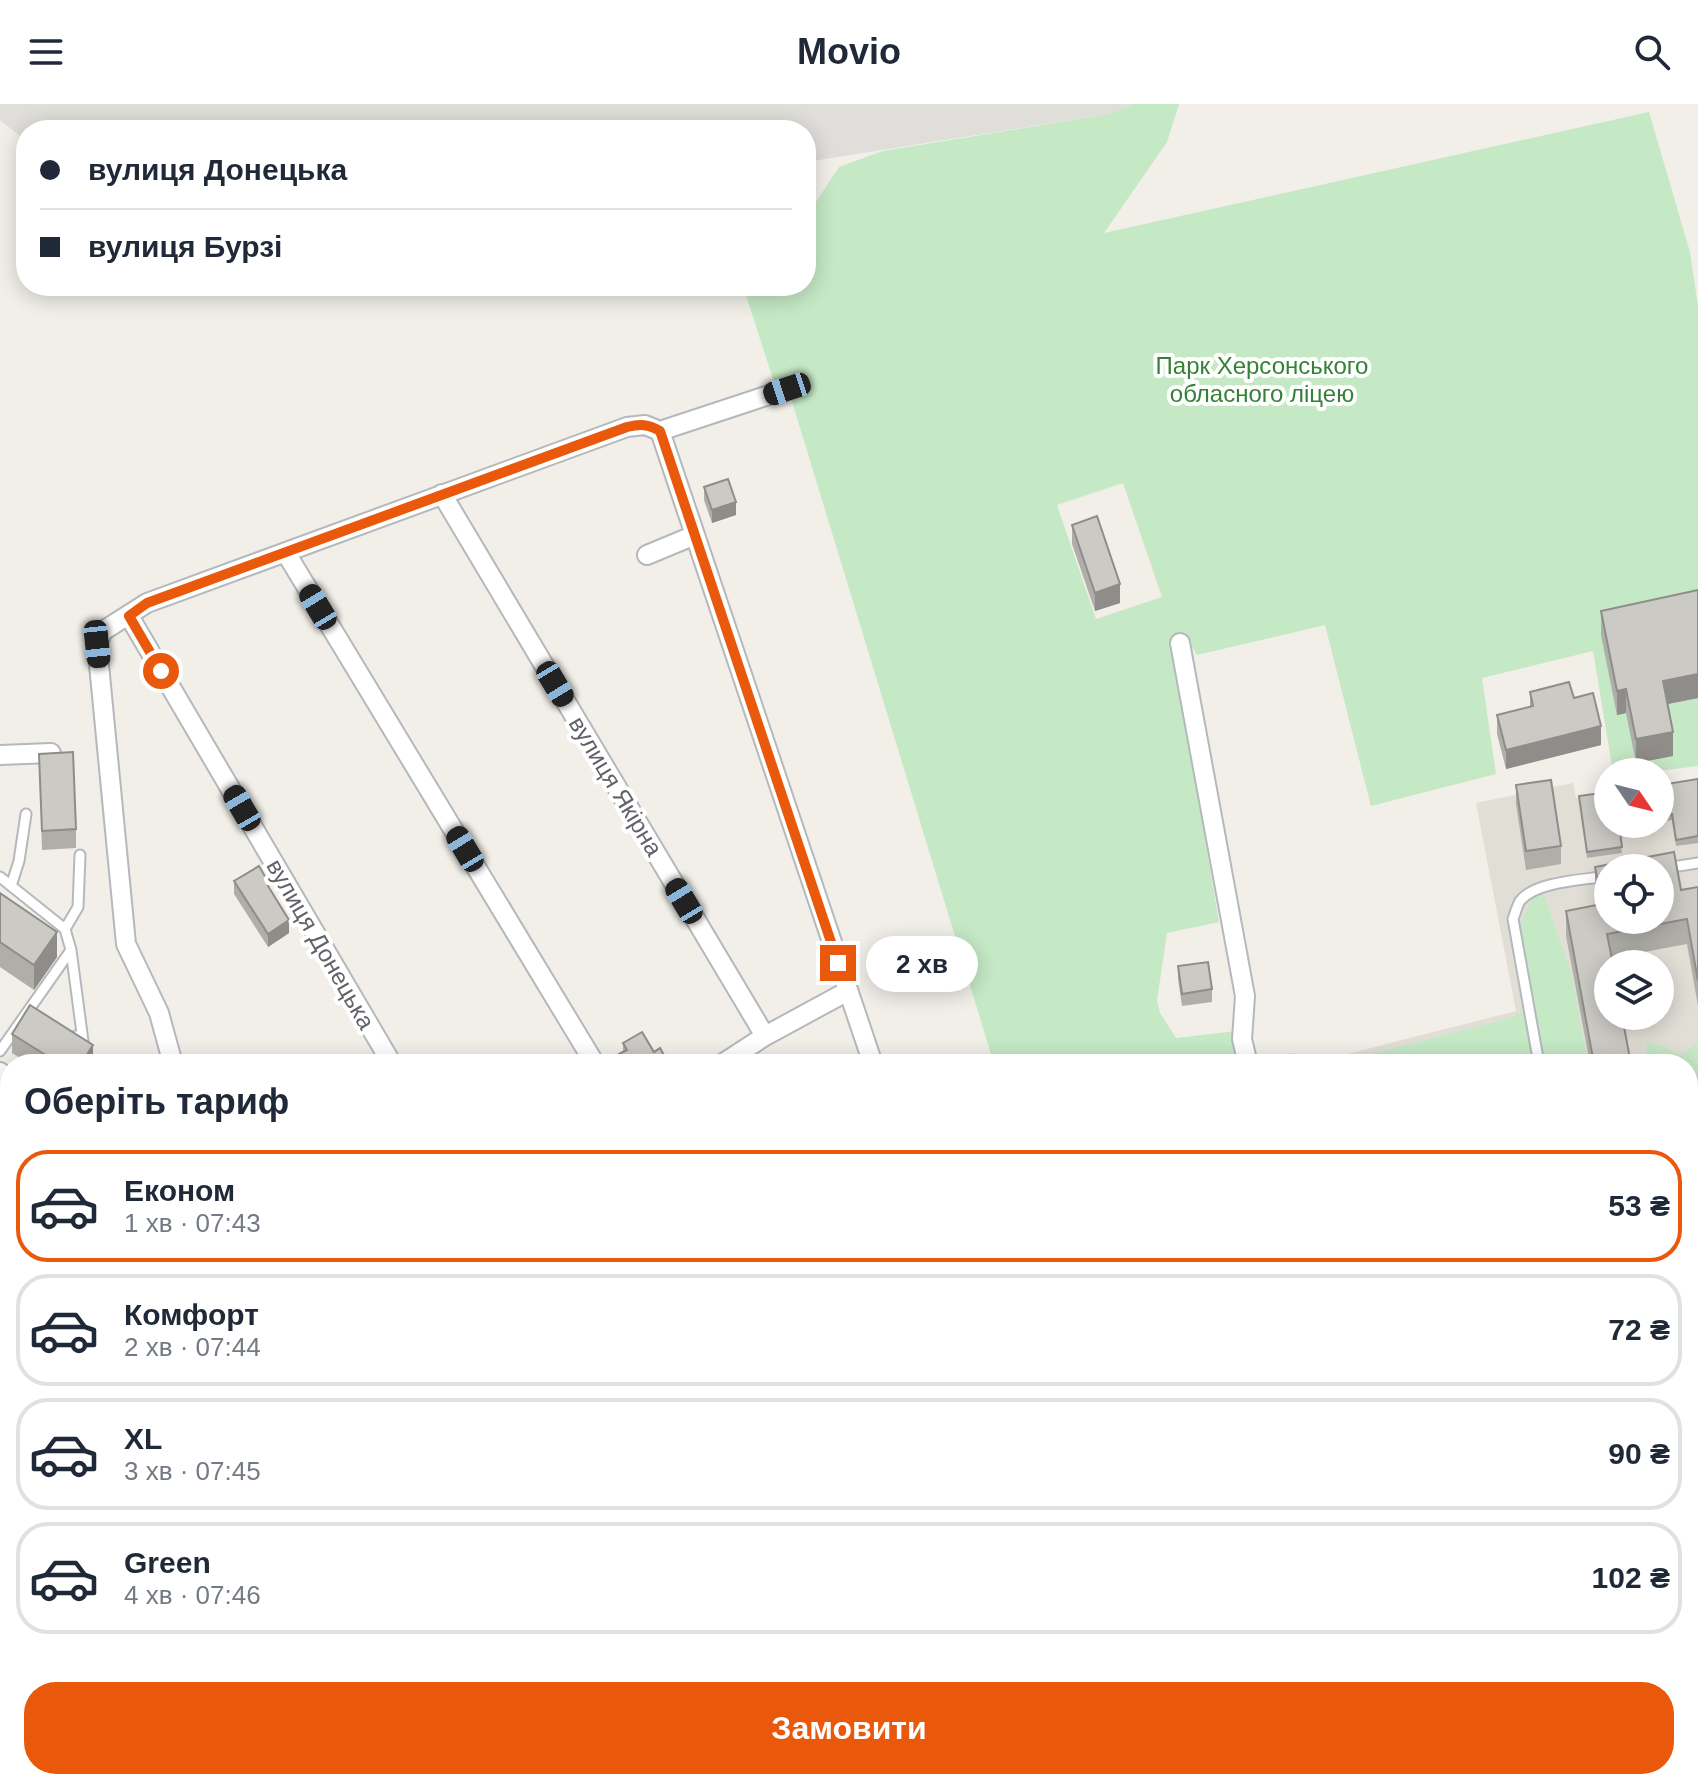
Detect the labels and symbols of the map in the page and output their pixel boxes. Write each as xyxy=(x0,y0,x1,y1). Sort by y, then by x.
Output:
park label: Парк Херсонського обласного ліцею xyxy=(1156,352,1368,407)
car xyxy=(760,370,814,408)
car xyxy=(295,580,341,634)
car xyxy=(83,619,111,669)
route start xyxy=(143,653,179,689)
car xyxy=(532,657,578,711)
street label: вулиця Якірна xyxy=(564,711,668,861)
north arrow xyxy=(1594,758,1674,838)
car xyxy=(220,781,264,835)
car xyxy=(442,822,488,876)
street label: вулиця Донецька xyxy=(261,854,381,1034)
car xyxy=(661,874,707,928)
callout: 2 хв xyxy=(866,935,978,991)
route end xyxy=(820,945,856,981)

